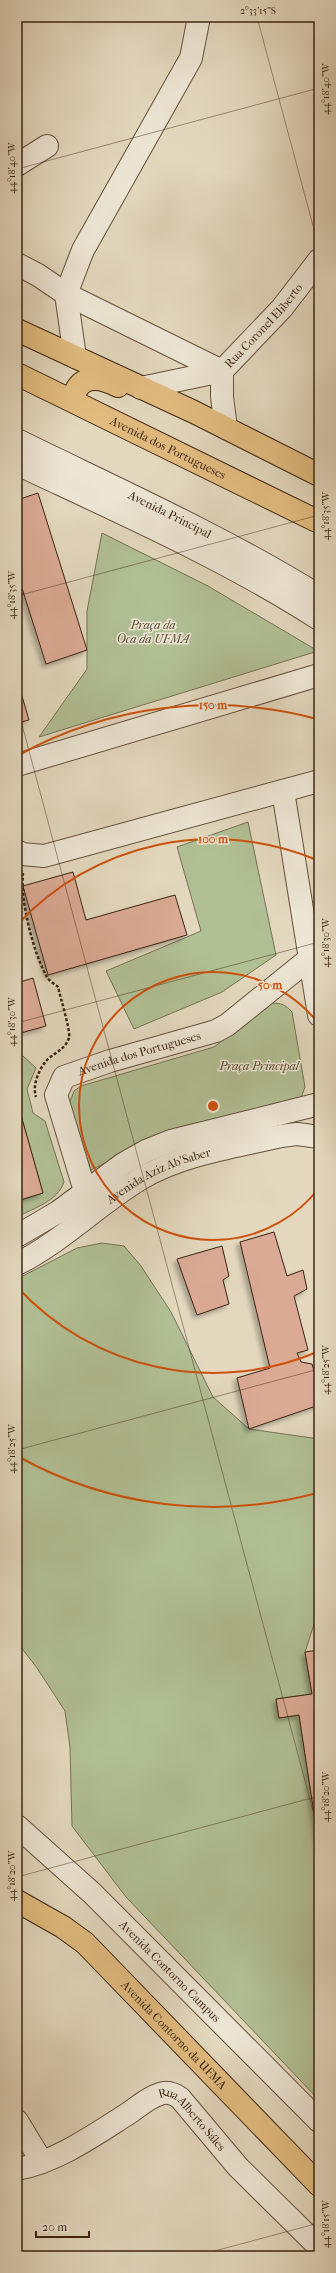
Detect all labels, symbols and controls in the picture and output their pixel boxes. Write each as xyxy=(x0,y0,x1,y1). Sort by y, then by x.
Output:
text: 2°33'15"S xyxy=(240,5,276,17)
text: 44°18'40"W xyxy=(320,62,332,115)
text: 44°18'40"W xyxy=(6,141,18,194)
street label: Rua Coronel Eliberto xyxy=(222,281,305,371)
street label: Avenida dos Portugueses xyxy=(107,413,229,482)
street label: Avenida Principal xyxy=(125,487,214,542)
text: 44°18'35"W xyxy=(320,491,332,540)
text: 44°18'35"W xyxy=(6,570,18,619)
park label: Praça da Oca da UFMA xyxy=(117,618,190,646)
text: 150 m xyxy=(199,698,228,712)
text: 100 m xyxy=(198,832,229,846)
text: 44°18'30"W xyxy=(320,917,332,968)
text: 50 m xyxy=(258,978,283,992)
text: 44°18'30"W xyxy=(6,996,18,1047)
street label: Avenida dos Portugueses xyxy=(75,1029,203,1079)
park label: Praça Principal xyxy=(218,1059,301,1073)
centre of rings xyxy=(206,1099,220,1113)
street label: Avenida Aziz Ab'Saber xyxy=(103,1145,213,1207)
text: 44°18'25"W xyxy=(320,1344,332,1395)
text: 44°18'25"W xyxy=(6,1423,18,1474)
text: 44°18'20"W xyxy=(320,1771,332,1822)
text: 44°18'20"W xyxy=(6,1850,18,1901)
street label: Avenida Contorno Campus xyxy=(116,1917,224,2025)
street label: Avenida Contorno da UFMA xyxy=(118,1977,230,2092)
street label: Rua Alberto Sáles xyxy=(157,2085,229,2154)
text: 44°18'15"W xyxy=(320,2199,332,2248)
scale bar xyxy=(36,2213,89,2239)
text: 20 m xyxy=(42,2220,67,2234)

